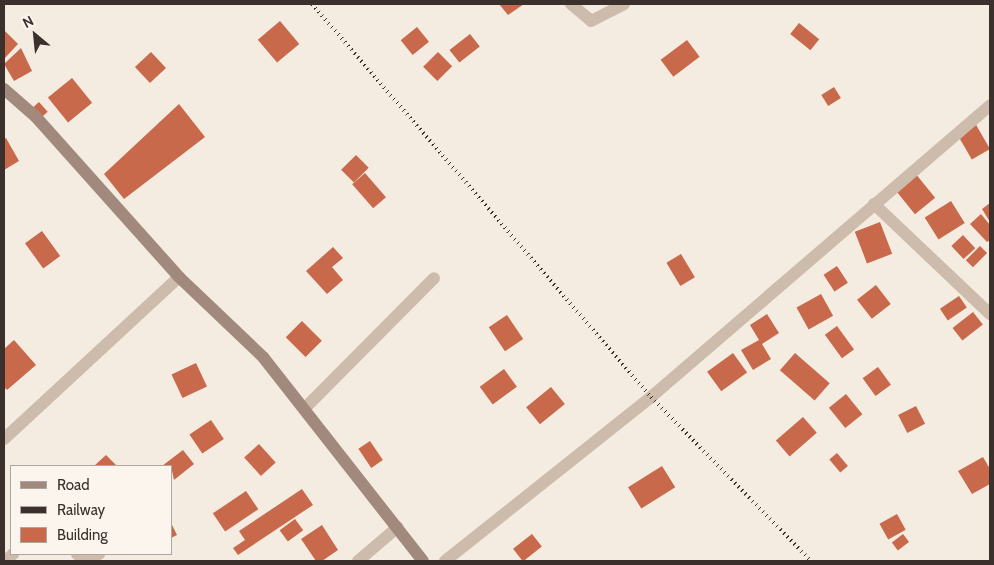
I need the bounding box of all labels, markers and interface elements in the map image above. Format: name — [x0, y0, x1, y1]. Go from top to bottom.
north arrow — [10, 10, 60, 60]
text: N — [19, 11, 37, 32]
legend — [10, 465, 172, 555]
text: Road — [57, 476, 90, 494]
text: Railway — [57, 501, 105, 519]
text: Building — [57, 526, 108, 544]

